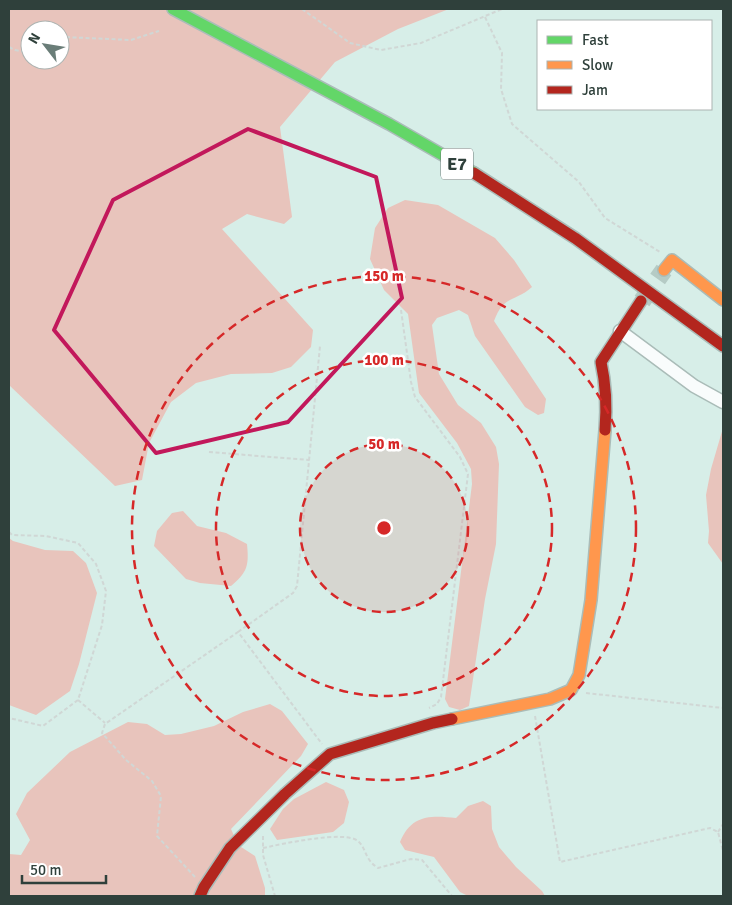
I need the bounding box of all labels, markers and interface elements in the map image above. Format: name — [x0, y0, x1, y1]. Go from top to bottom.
north arrow — [20, 20, 70, 70]
legend — [537, 20, 712, 110]
text: N — [24, 30, 44, 47]
text: Fast — [582, 31, 609, 49]
text: Slow — [582, 56, 613, 74]
text: Jam — [582, 81, 608, 99]
road number: E7 — [441, 148, 473, 180]
text: 150 m — [364, 267, 404, 285]
text: 100 m — [364, 351, 404, 369]
text: 50 m — [368, 435, 400, 453]
centre of rings — [375, 519, 393, 537]
scale bar — [22, 852, 106, 884]
text: 50 m — [30, 861, 61, 879]

